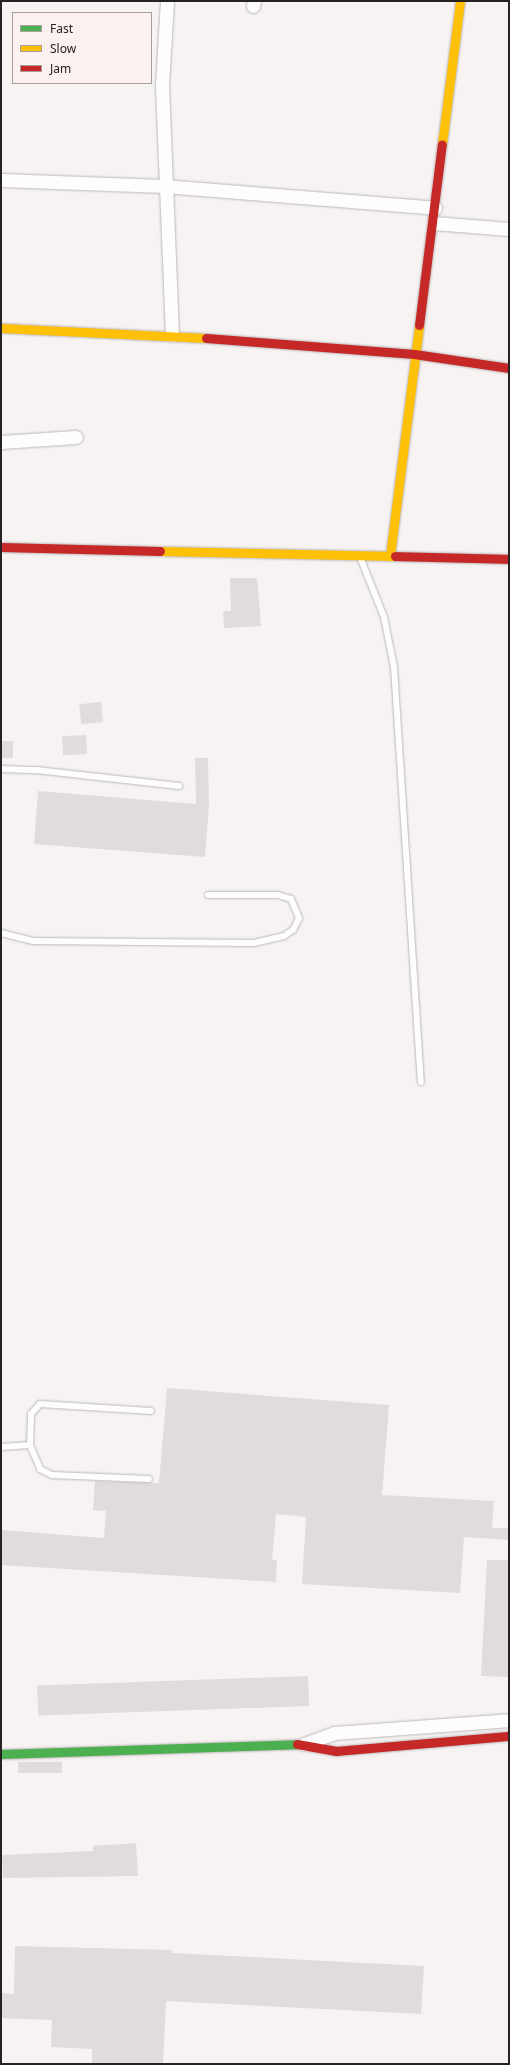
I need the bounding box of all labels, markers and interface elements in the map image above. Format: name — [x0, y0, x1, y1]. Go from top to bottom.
legend — [12, 12, 152, 84]
text: Fast — [50, 20, 73, 37]
text: Slow — [50, 40, 76, 57]
text: Jam — [50, 60, 71, 77]

